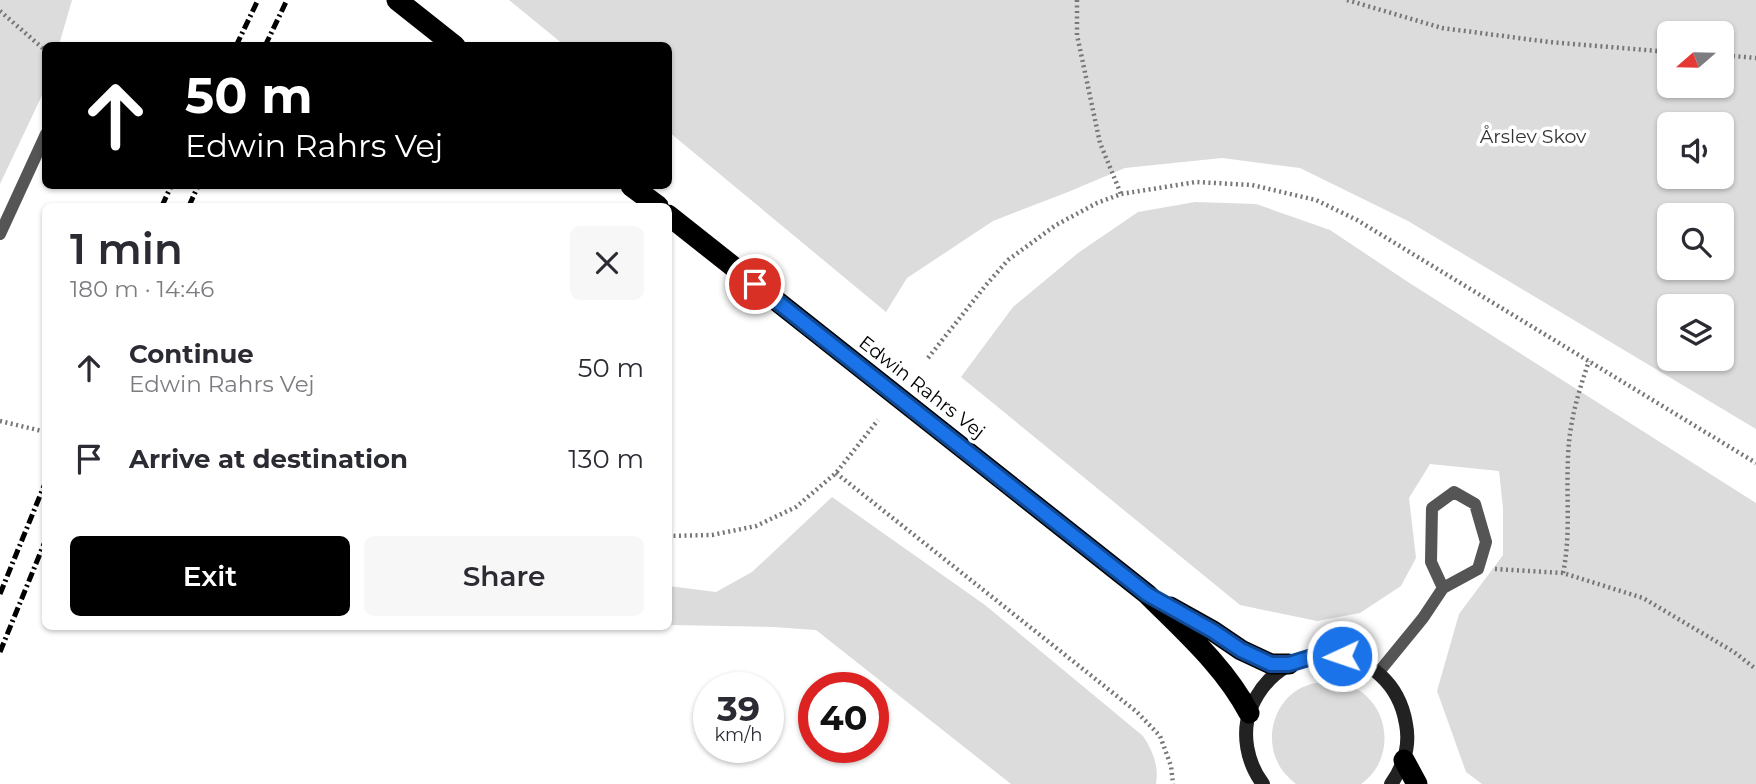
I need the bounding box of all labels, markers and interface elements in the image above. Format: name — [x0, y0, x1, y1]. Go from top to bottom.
north arrow — [1657, 21, 1734, 98]
map controls — [1657, 21, 1734, 371]
text: 50 m — [185, 66, 313, 125]
icon: ahead — [70, 70, 161, 161]
button: sound — [1657, 112, 1734, 189]
park label: Årslev Skov — [1480, 125, 1587, 148]
text: Edwin Rahrs Vej — [185, 126, 443, 165]
button: search — [1657, 203, 1734, 280]
text: 1 min — [70, 223, 183, 275]
button: close — [570, 226, 644, 300]
pin — [725, 254, 785, 314]
icon: arrive — [736, 265, 774, 303]
text: 180 m · 14:46 — [70, 275, 214, 303]
button: layers — [1657, 294, 1734, 371]
street label: Edwin Rahrs Vej — [854, 331, 990, 443]
text: Continue — [129, 338, 254, 370]
icon: ahead — [70, 349, 108, 387]
text: 50 m — [578, 352, 644, 384]
text: Edwin Rahrs Vej — [129, 370, 315, 398]
icon: arrive — [70, 440, 108, 478]
text: Arrive at destination — [129, 443, 408, 475]
text: 130 m — [568, 443, 644, 475]
button: Exit — [70, 536, 350, 616]
button: Share — [364, 536, 644, 616]
position arrow — [1305, 619, 1379, 693]
speed limit sign: 40 — [798, 672, 889, 763]
text: 39 — [717, 687, 760, 730]
text: km/h — [714, 724, 763, 746]

